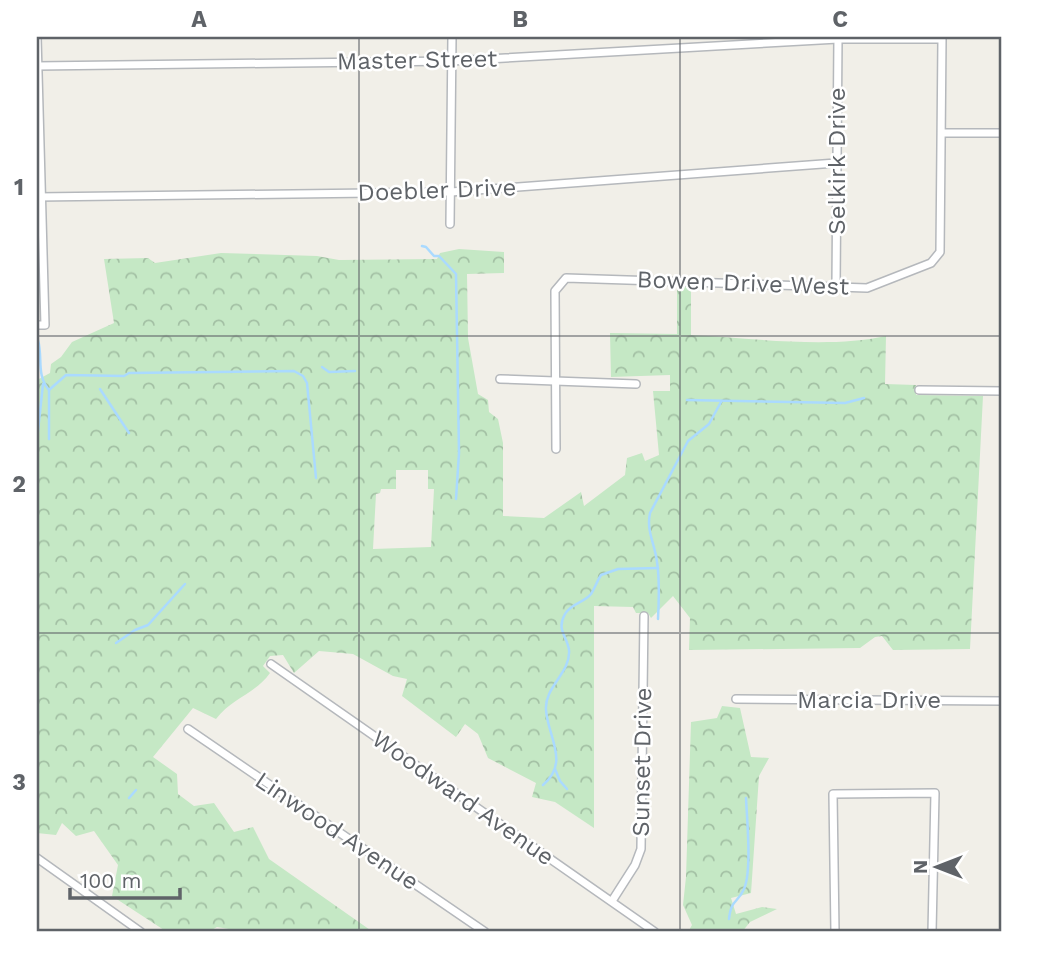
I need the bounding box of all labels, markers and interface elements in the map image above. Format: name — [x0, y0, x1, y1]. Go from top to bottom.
text: A — [191, 6, 207, 33]
text: B — [512, 6, 528, 33]
text: C — [832, 6, 848, 33]
street label: Master Street — [337, 45, 497, 75]
street label: Selkirk Drive — [823, 87, 851, 235]
street label: Doebler Drive — [357, 173, 517, 207]
text: 1 — [14, 174, 24, 201]
street label: Bowen Drive West — [636, 265, 850, 301]
text: 2 — [12, 471, 26, 498]
street label: Marcia Drive — [797, 686, 941, 714]
street label: Sunset Drive — [627, 687, 657, 837]
street label: Woodward Avenue — [366, 725, 560, 871]
street label: Linwood Avenue — [250, 766, 424, 896]
text: 3 — [12, 769, 26, 796]
north arrow — [902, 832, 972, 902]
scale bar — [70, 857, 180, 901]
text: N — [909, 860, 932, 874]
text: 100 m — [80, 868, 142, 893]

